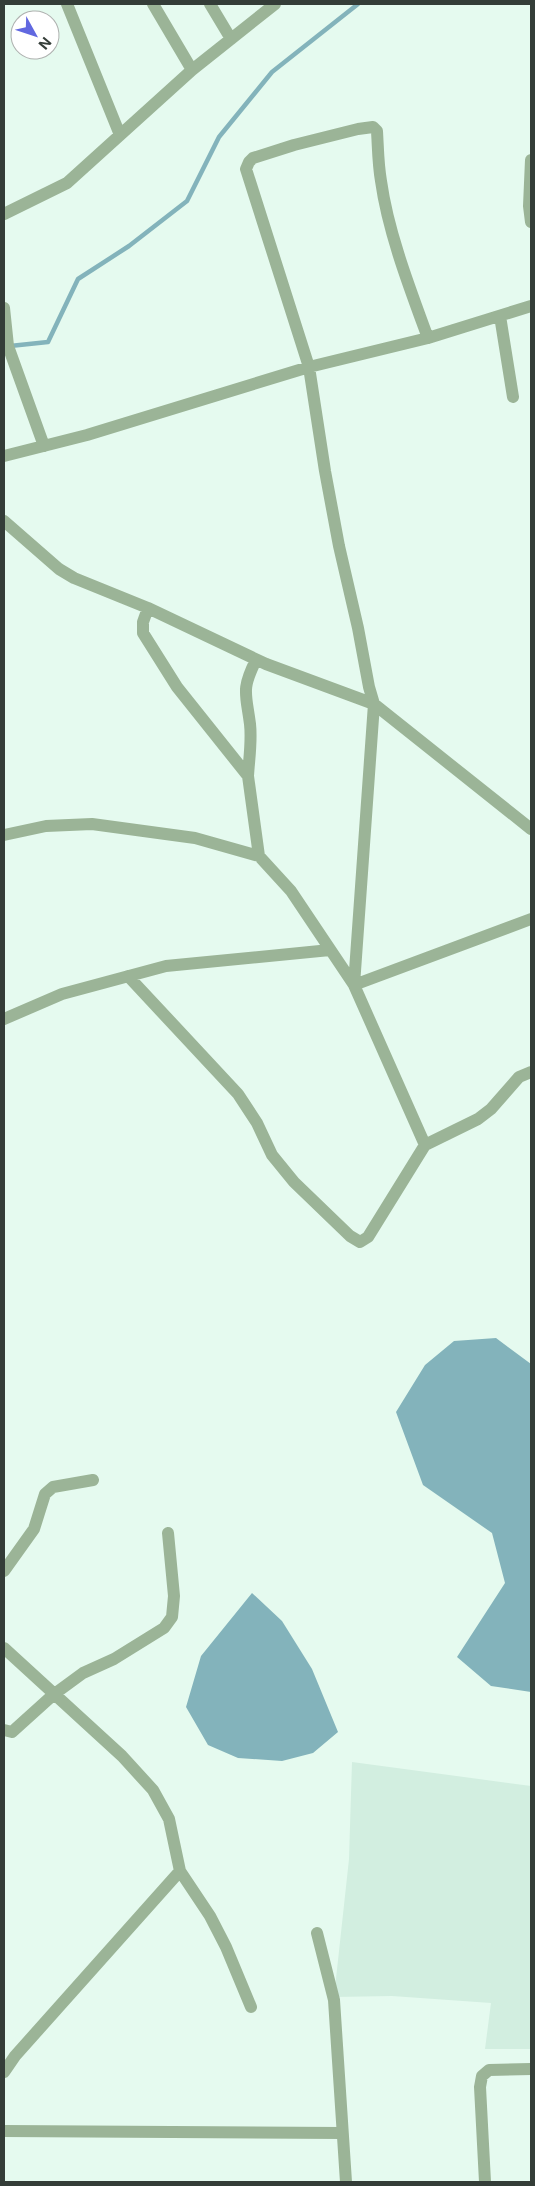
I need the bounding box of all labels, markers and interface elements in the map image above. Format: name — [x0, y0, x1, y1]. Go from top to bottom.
north arrow — [10, 10, 60, 60]
text: N — [35, 34, 55, 53]

